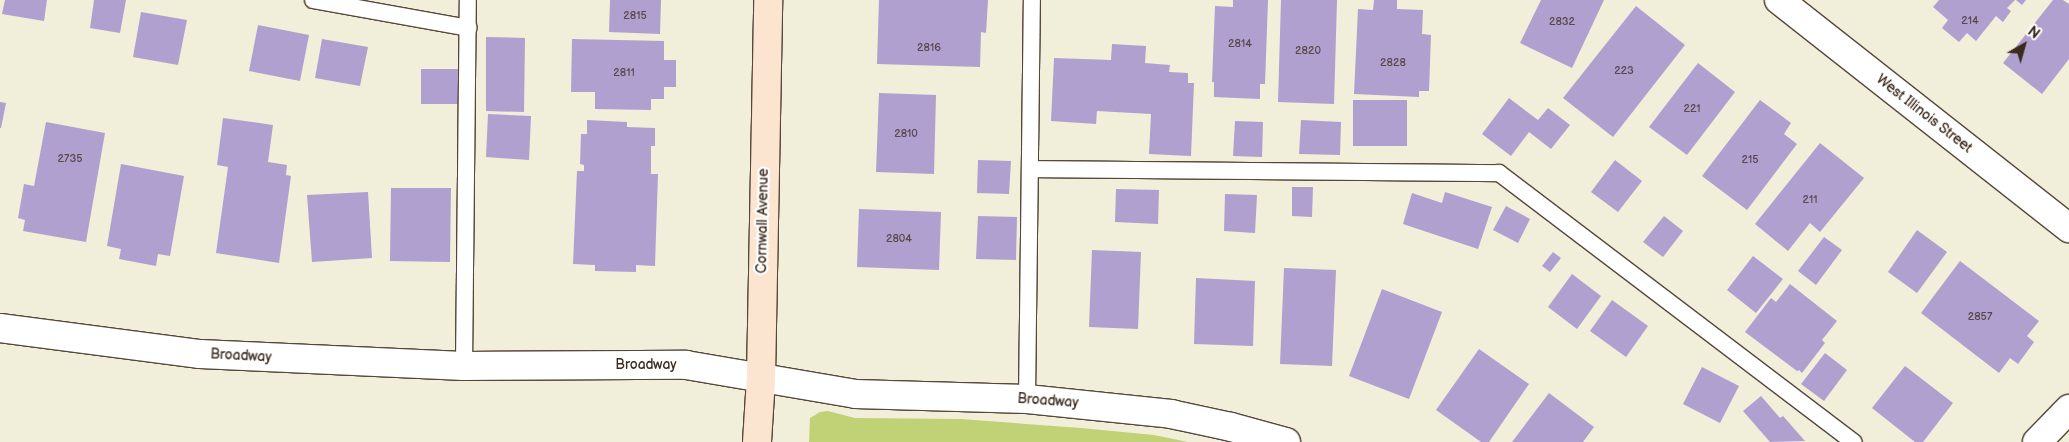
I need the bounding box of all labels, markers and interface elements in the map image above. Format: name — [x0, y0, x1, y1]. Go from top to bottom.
house number: 2815 — [623, 9, 647, 23]
house number: 214 — [1961, 14, 1979, 28]
house number: 2832 — [1549, 15, 1575, 29]
north arrow — [1999, 20, 2049, 70]
text: N — [2024, 23, 2043, 43]
house number: 2814 — [1228, 37, 1252, 51]
house number: 2816 — [917, 41, 941, 55]
house number: 2820 — [1295, 44, 1321, 58]
house number: 2828 — [1380, 56, 1406, 70]
house number: 223 — [1614, 64, 1634, 78]
house number: 2811 — [613, 66, 635, 80]
street label: West Illinois Street — [1873, 71, 1975, 157]
house number: 221 — [1683, 102, 1701, 116]
house number: 2810 — [894, 127, 918, 141]
house number: 2735 — [58, 152, 82, 166]
house number: 215 — [1742, 153, 1758, 167]
street label: Cornwall Avenue — [754, 168, 772, 274]
house number: 211 — [1803, 193, 1817, 207]
house number: 2804 — [886, 232, 912, 246]
house number: 2857 — [1968, 310, 1992, 324]
street label: Broadway — [210, 346, 272, 366]
street label: Broadway — [615, 357, 677, 373]
street label: Broadway — [1017, 390, 1079, 412]

